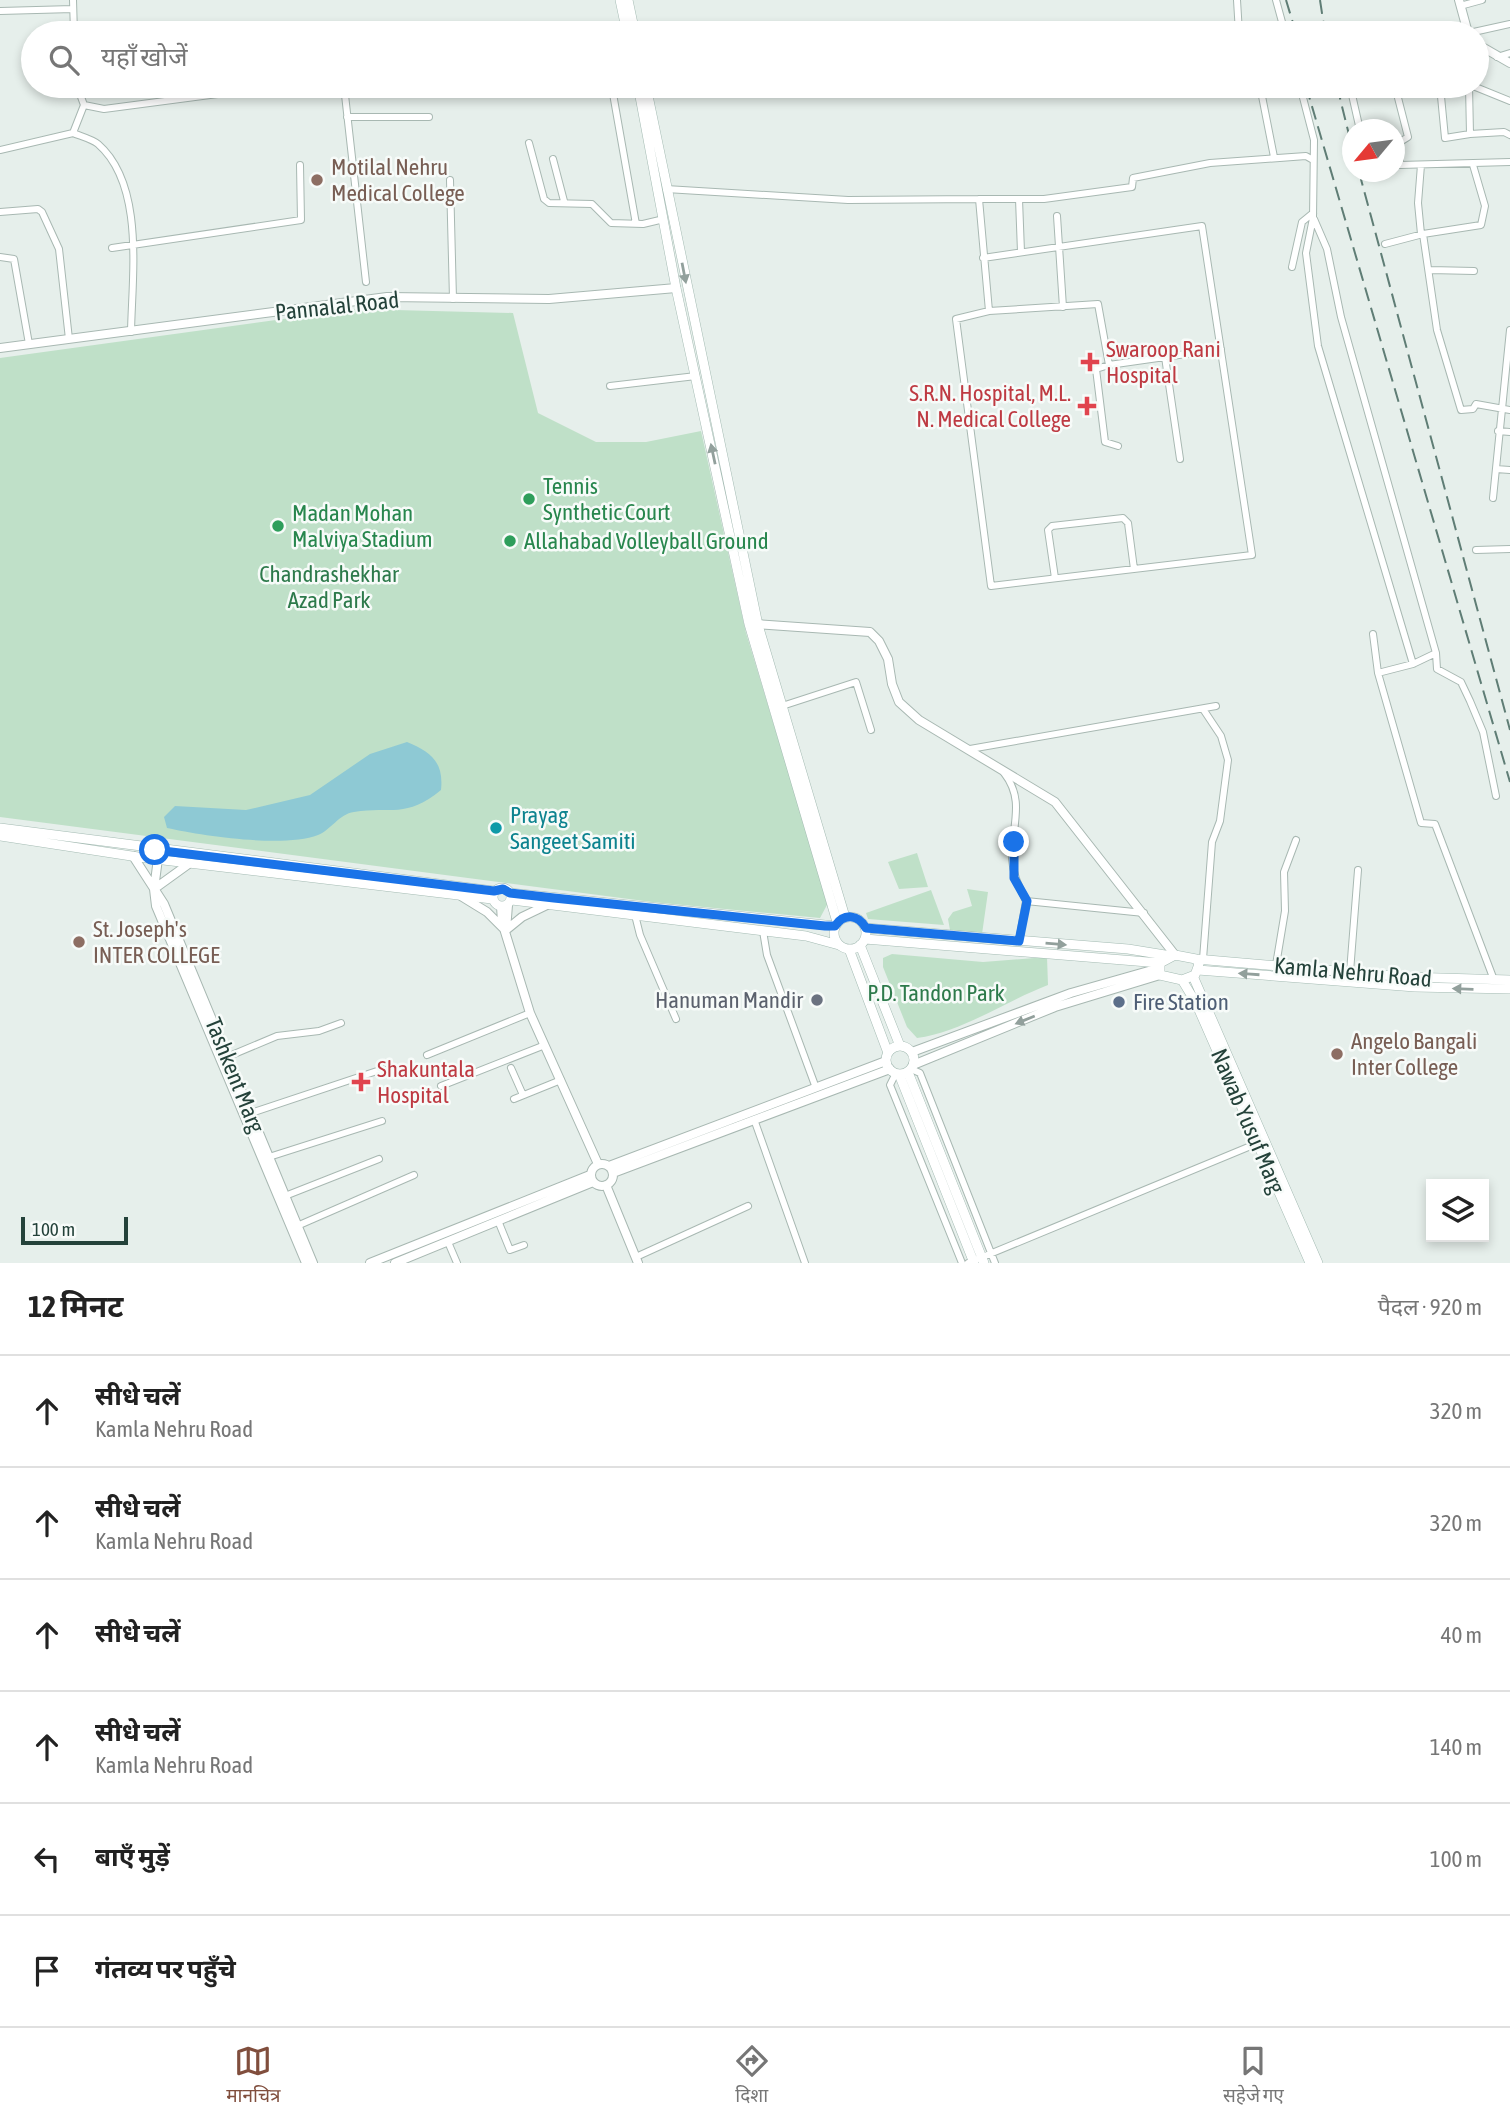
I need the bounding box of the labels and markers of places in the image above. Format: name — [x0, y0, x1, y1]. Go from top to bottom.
place label: Motilal Nehru Medical College — [331, 154, 465, 206]
marker: Motilal Nehru Medical College — [309, 172, 325, 188]
place label: Swaroop Rani Hospital — [1106, 336, 1221, 388]
marker: Swaroop Rani Hospital — [1080, 352, 1100, 372]
place label: S.R.N. Hospital, M.L. N. Medical College — [909, 380, 1071, 432]
marker: S.R.N. Hospital, M.L. N. Medical College — [1077, 396, 1097, 416]
place label: Tennis Synthetic Court — [543, 473, 670, 525]
marker: Tennis Synthetic Court — [521, 491, 537, 507]
place label: Madan Mohan Malviya Stadium — [292, 500, 433, 552]
marker: Madan Mohan Malviya Stadium — [270, 518, 286, 534]
place label: Allahabad Volleyball Ground — [524, 528, 769, 554]
marker: Allahabad Volleyball Ground — [502, 533, 518, 549]
place label: Prayag Sangeet Samiti — [510, 802, 636, 854]
marker: Prayag Sangeet Samiti — [488, 820, 504, 836]
place label: St. Joseph's INTER COLLEGE — [93, 916, 220, 968]
marker: St. Joseph's INTER COLLEGE — [71, 934, 87, 950]
place label: Hanuman Mandir — [655, 987, 804, 1013]
place label: Fire Station — [1133, 989, 1229, 1015]
marker: Hanuman Mandir — [809, 992, 825, 1008]
marker: Fire Station — [1111, 994, 1127, 1010]
place label: Angelo Bangali Inter College — [1351, 1028, 1477, 1080]
marker: Angelo Bangali Inter College — [1329, 1046, 1345, 1062]
place label: Shakuntala Hospital — [377, 1056, 475, 1108]
marker: Shakuntala Hospital — [351, 1072, 371, 1092]

